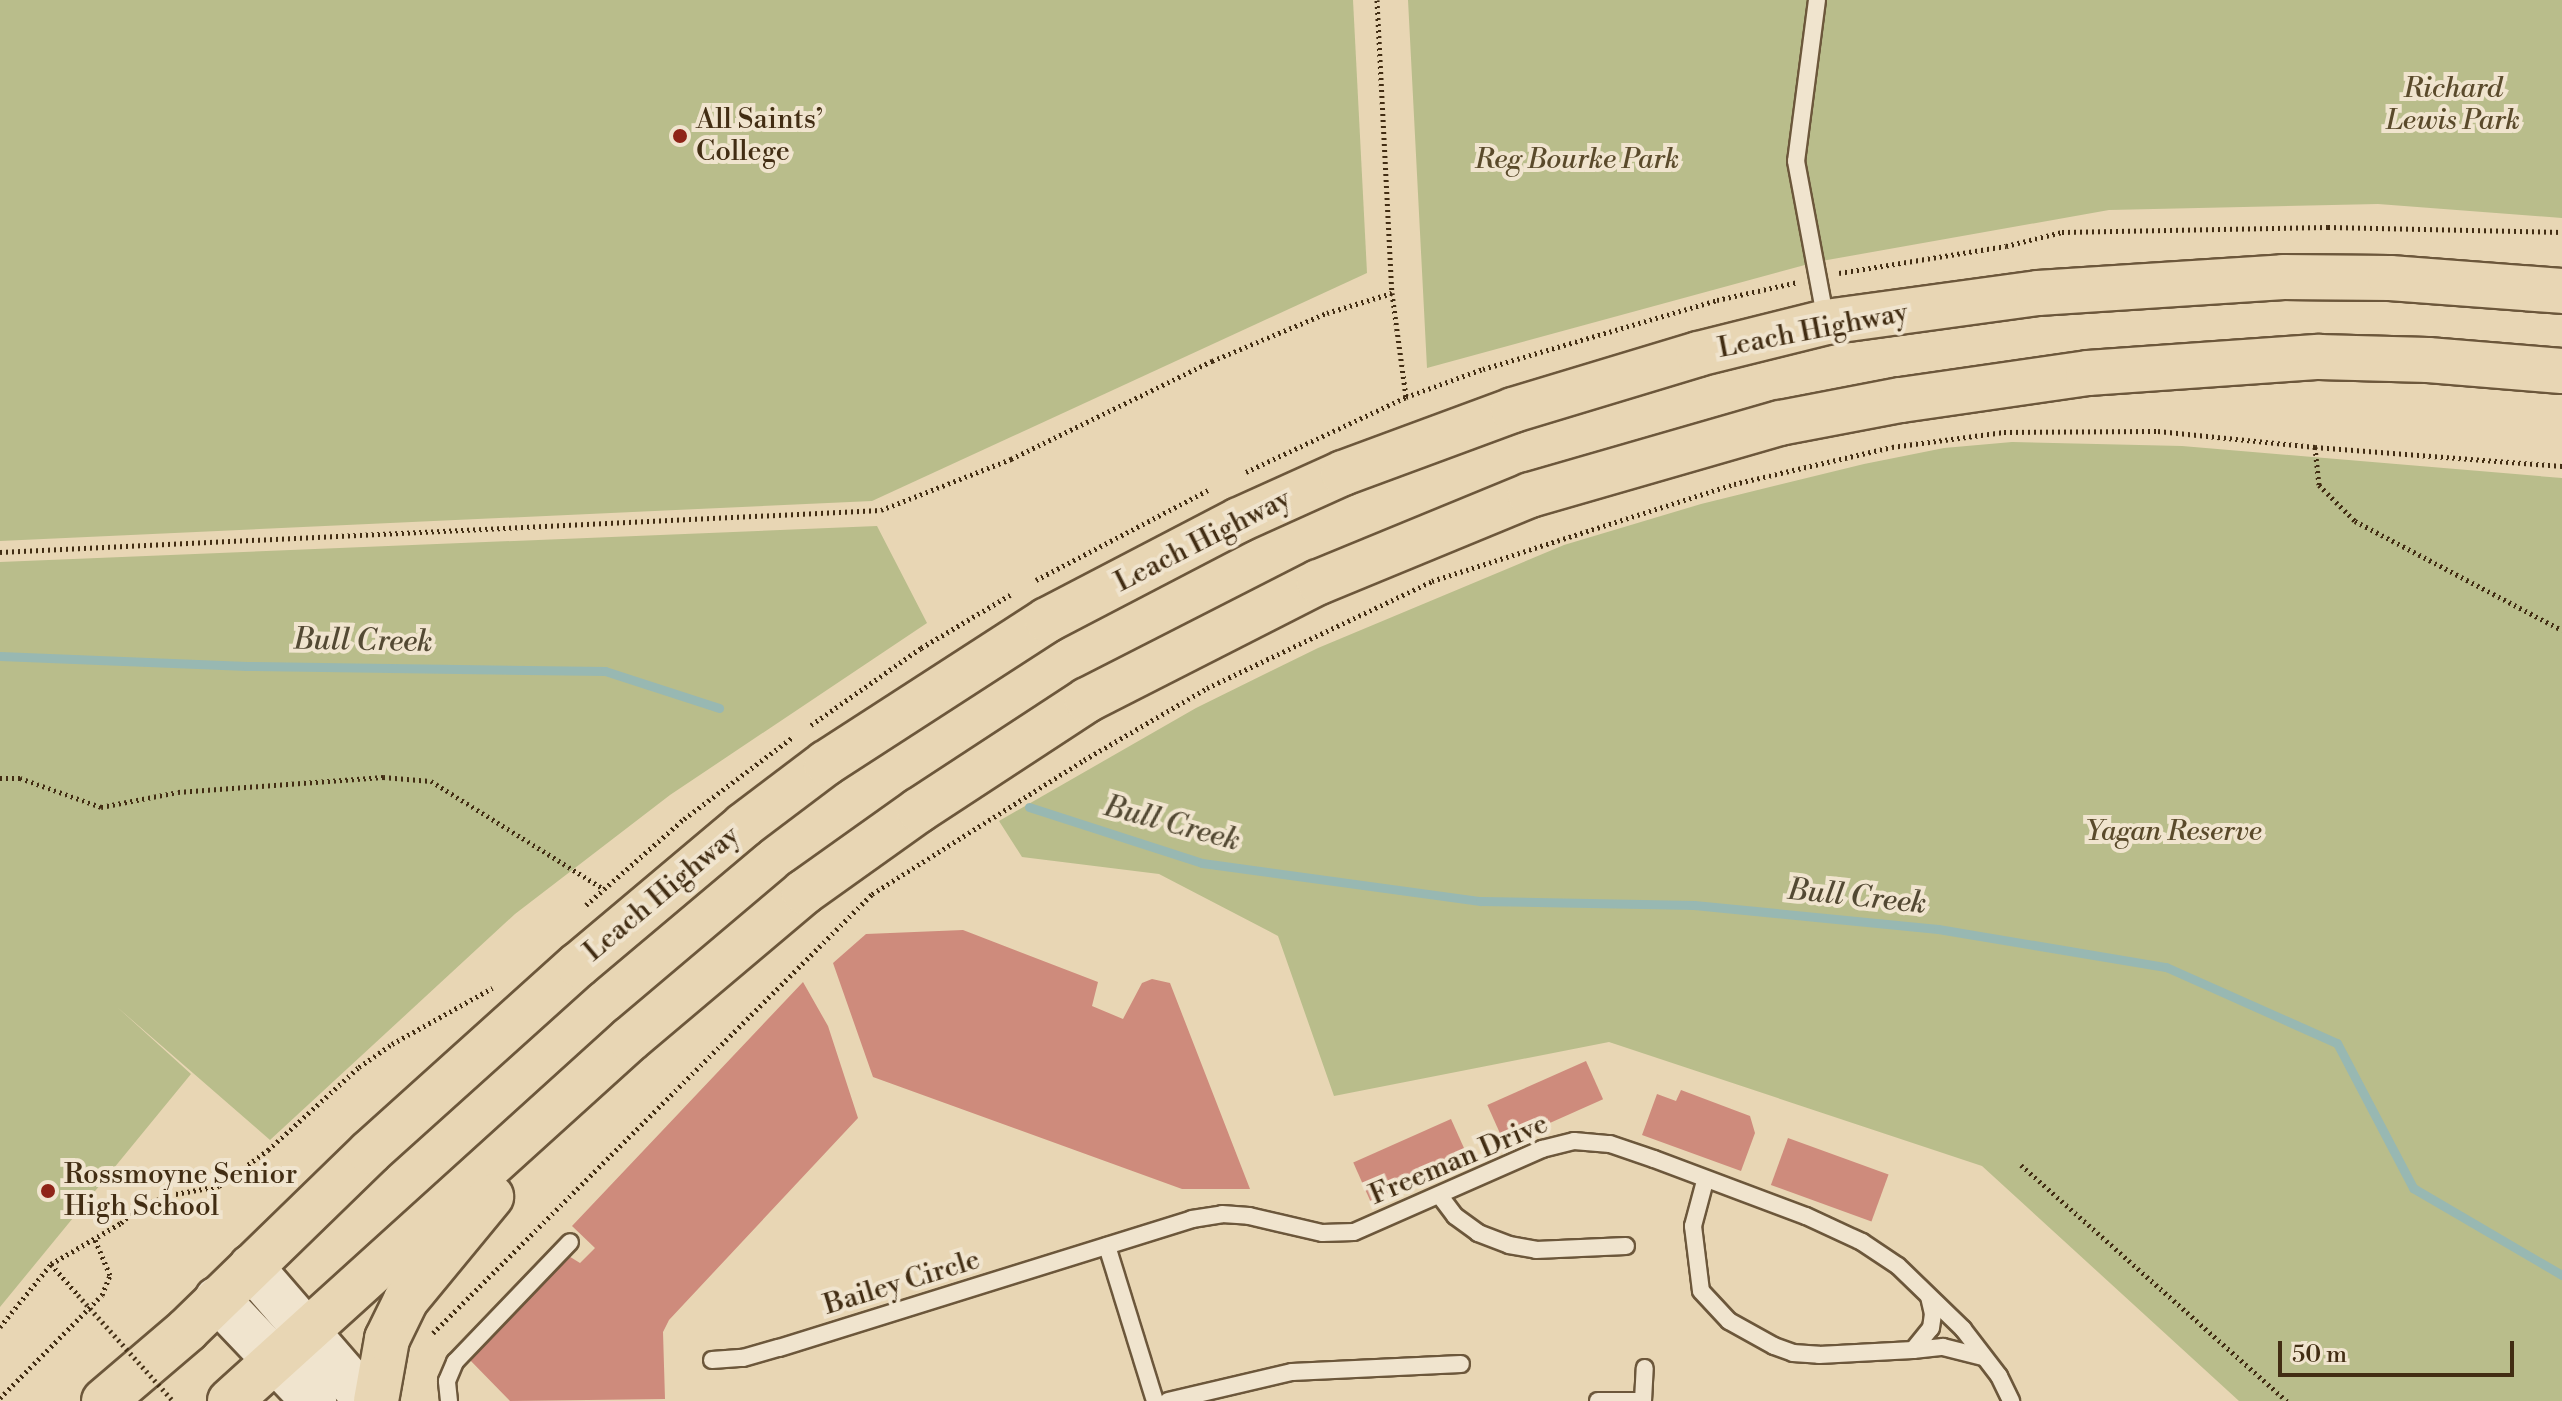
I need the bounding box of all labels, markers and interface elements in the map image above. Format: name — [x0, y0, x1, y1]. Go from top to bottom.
park label: Richard Lewis Park — [2386, 72, 2520, 138]
place label: All Saints’ College — [696, 103, 823, 169]
marker: All Saints’ College — [671, 127, 689, 145]
park label: Reg Bourke Park — [1475, 143, 1679, 177]
street label: Leach Highway — [1715, 296, 1911, 366]
street label: Leach Highway — [1109, 482, 1297, 600]
water label: Bull Creek — [293, 622, 433, 660]
water label: Bull Creek — [1100, 789, 1244, 859]
park label: Yagan Reserve — [2086, 815, 2262, 849]
street label: Leach Highway — [577, 819, 747, 969]
water label: Bull Creek — [1786, 872, 1928, 922]
street label: Freeman Drive — [1365, 1107, 1553, 1213]
place label: Rossmoyne Senior High School — [64, 1158, 297, 1224]
marker: Rossmoyne Senior High School — [39, 1182, 57, 1200]
street label: Bailey Circle — [820, 1243, 984, 1323]
scale bar — [2282, 1325, 2518, 1375]
text: 50 m — [2292, 1340, 2347, 1370]

